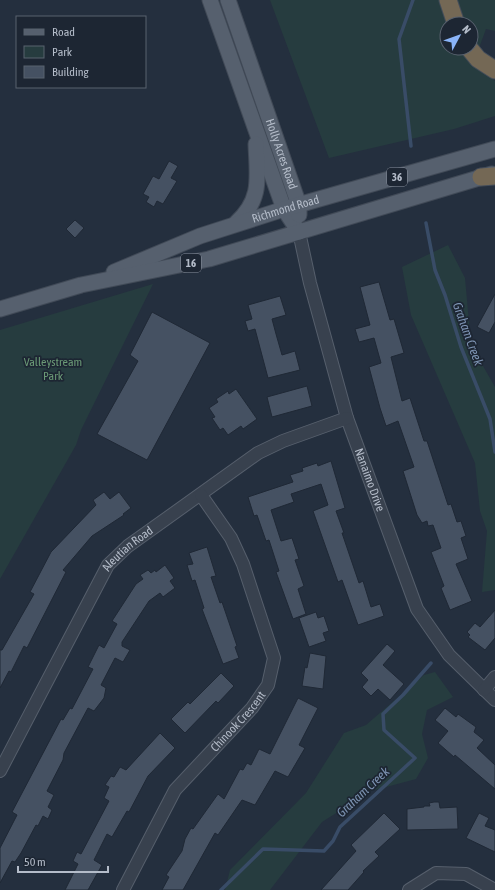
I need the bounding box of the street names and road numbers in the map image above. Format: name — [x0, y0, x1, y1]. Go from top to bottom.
street label: Holly Acres Road — [263, 117, 300, 191]
road number: 36 — [387, 168, 407, 186]
street label: Richmond Road — [250, 192, 321, 226]
road number: 16 — [181, 254, 201, 272]
street label: Nanaimo Drive — [352, 446, 388, 513]
street label: Aleutian Road — [99, 523, 156, 573]
street label: Chinook Crescent — [208, 688, 269, 754]

